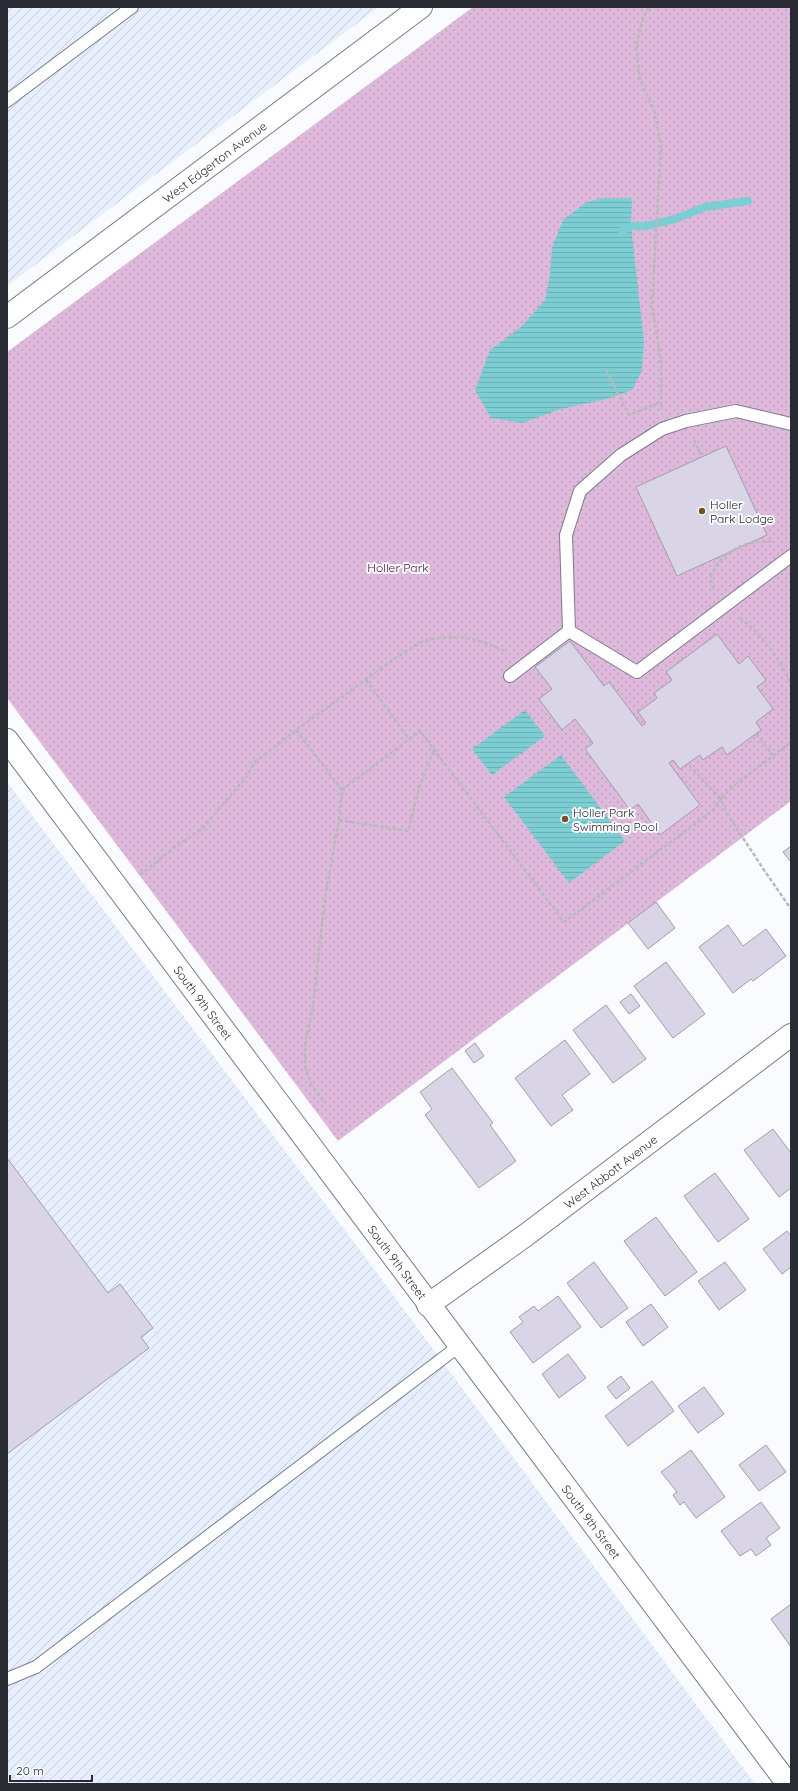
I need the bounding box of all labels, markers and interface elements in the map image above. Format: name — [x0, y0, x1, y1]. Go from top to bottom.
street label: West Edgerton Avenue — [159, 118, 270, 206]
place label: Holler Park Lodge — [710, 497, 774, 526]
marker: Holler Park Lodge — [697, 506, 707, 516]
park label: Holler Park — [367, 560, 429, 575]
place label: Holler Park Swimming Pool — [573, 805, 658, 834]
marker: Holler Park Swimming Pool — [560, 814, 570, 824]
street label: South 9th Street — [171, 963, 236, 1043]
street label: West Abbott Avenue — [561, 1131, 660, 1212]
street label: South 9th Street — [365, 1222, 430, 1302]
street label: South 9th Street — [559, 1481, 624, 1562]
scale bar — [10, 1757, 92, 1783]
text: 20 m — [16, 1763, 44, 1778]

